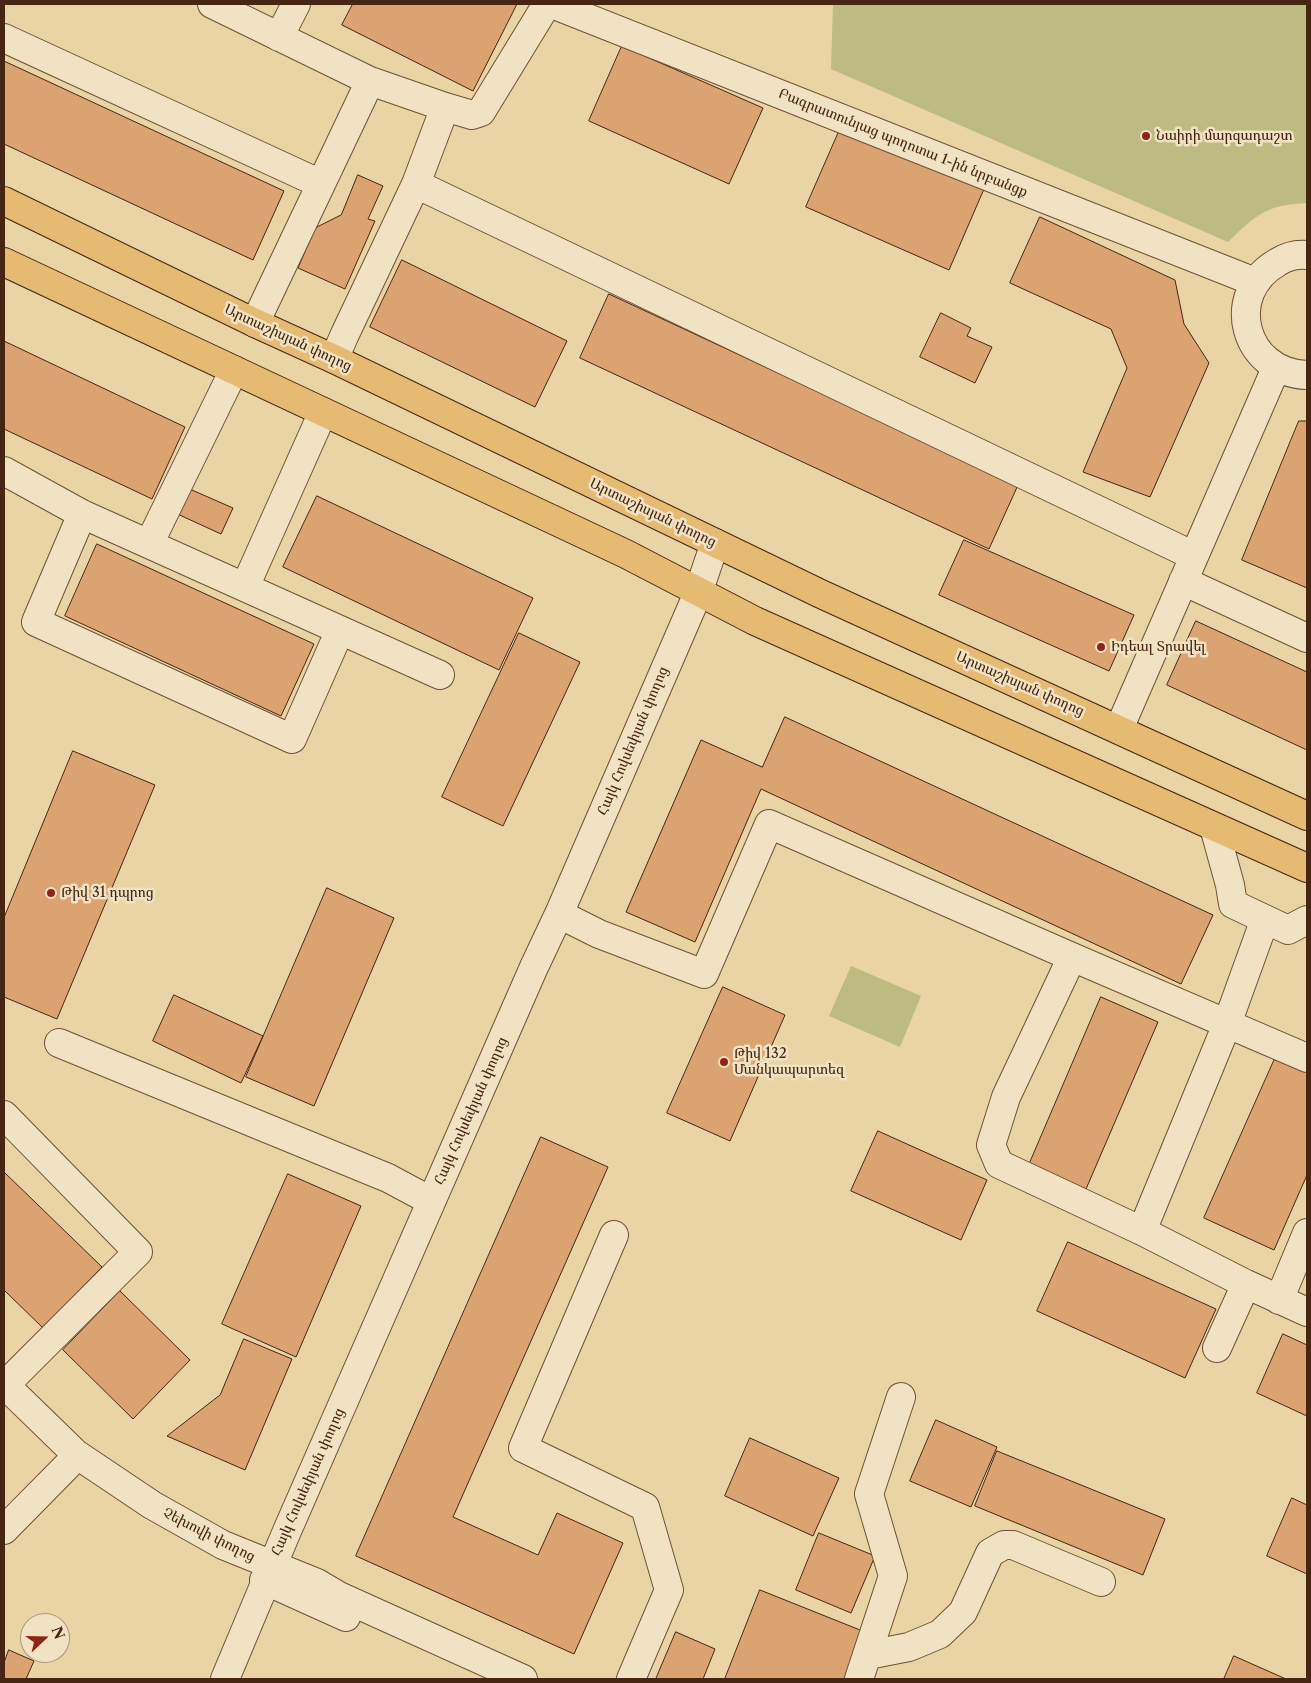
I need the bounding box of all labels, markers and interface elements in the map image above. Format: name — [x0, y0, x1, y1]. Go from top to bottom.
street label: Բագրատունյաց պողոտա 1-ին նրբանցք — [776, 85, 1030, 201]
place label: Նաիրի մարզադաշտ — [1156, 128, 1292, 144]
marker: Նաիրի մարզադաշտ — [1140, 130, 1152, 142]
street label: Արտաշիսյան փողոց — [222, 301, 354, 375]
street label: Արտաշիսյան փողոց — [587, 475, 719, 551]
place label: Իդեալ Տրավել — [1111, 639, 1206, 655]
marker: Իդեալ Տրավել — [1095, 641, 1107, 653]
street label: Արտաշիսյան փողոց — [953, 648, 1087, 720]
street label: Հայկ Հովսեփյան փողոց — [594, 664, 672, 818]
place label: Թիվ 31 դպրոց — [61, 885, 154, 901]
marker: Թիվ 31 դպրոց — [45, 887, 57, 899]
street label: Հայկ Հովսեփյան փողոց — [431, 1035, 511, 1187]
place label: Թիվ 132 Մանկապարտեզ — [734, 1046, 844, 1078]
marker: Թիվ 132 Մանկապարտեզ — [718, 1056, 730, 1068]
street label: Հայկ Հովսեփյան փողոց — [268, 1406, 348, 1558]
street label: Չեխովի փողոց — [160, 1505, 258, 1565]
north arrow — [20, 1613, 70, 1663]
text: N — [47, 1624, 69, 1642]

